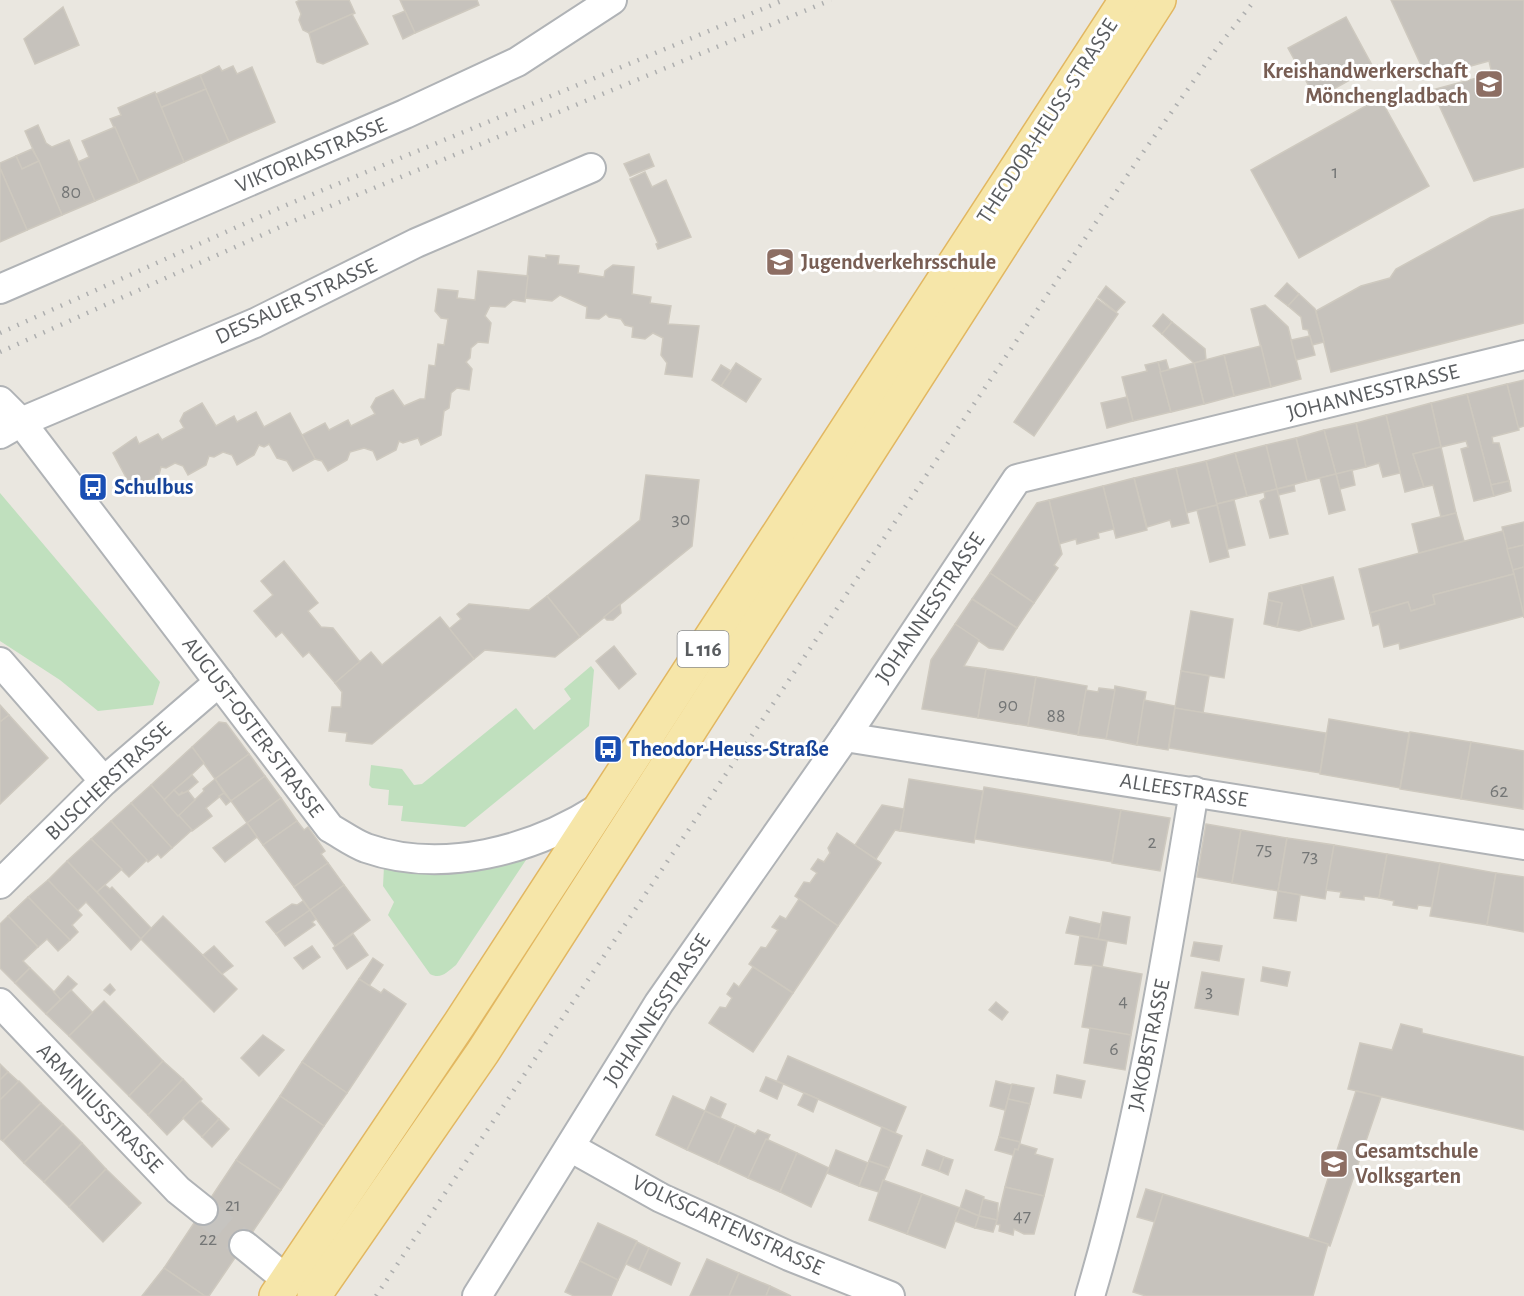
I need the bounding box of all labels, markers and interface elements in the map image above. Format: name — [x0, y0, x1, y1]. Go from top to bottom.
street label: THEODOR-HEUSS-STRASSE — [973, 14, 1122, 227]
place label: Kreishandwerkerschaft Mönchengladbach — [1263, 60, 1469, 107]
school or university icon: Kreishandwerkerschaft Mönchengladbach — [1473, 68, 1505, 100]
street label: VIKTORIASTRASSE — [232, 113, 390, 197]
house number: 1 — [1332, 162, 1338, 182]
house number: 80 — [61, 182, 81, 202]
school or university icon: Jugendverkehrsschule — [764, 246, 796, 278]
place label: Jugendverkehrsschule — [801, 251, 996, 273]
street label: DESSAUER STRASSE — [212, 254, 380, 348]
street label: JOHANNESSTRASSE — [1285, 360, 1462, 424]
bus stop icon: Schulbus — [77, 471, 109, 503]
place label: Schulbus — [114, 476, 193, 498]
house number: 30 — [672, 509, 690, 529]
street label: JOHANNESSTRASSE — [872, 528, 989, 687]
road number: L 116 — [678, 631, 728, 667]
street label: AUGUST-OSTER-STRASSE — [178, 633, 328, 821]
house number: 90 — [998, 695, 1018, 715]
house number: 88 — [1047, 706, 1065, 726]
street label: BUSCHERSTRASSE — [41, 717, 175, 844]
bus stop icon: Theodor-Heuss-Straße — [592, 733, 624, 765]
place label: Theodor-Heuss-Straße — [629, 738, 829, 760]
street label: ALLEESTRASSE — [1118, 769, 1250, 811]
house number: 62 — [1490, 781, 1508, 801]
house number: 2 — [1147, 832, 1157, 852]
house number: 75 — [1256, 839, 1272, 859]
house number: 73 — [1302, 846, 1318, 866]
street label: JOHANNESSTRASSE — [600, 930, 714, 1090]
street label: JAKOBSTRASSE — [1124, 977, 1174, 1113]
house number: 3 — [1205, 981, 1213, 1001]
house number: 4 — [1118, 991, 1128, 1011]
street label: ARMINIUSSTRASSE — [33, 1039, 167, 1177]
house number: 6 — [1109, 1039, 1119, 1059]
place label: Gesamtschule Volksgarten — [1355, 1140, 1479, 1187]
school or university icon: Gesamtschule Volksgarten — [1318, 1148, 1350, 1180]
street label: VOLKSGARTENSTRASSE — [629, 1171, 827, 1279]
house number: 21 — [225, 1195, 241, 1215]
house number: 47 — [1013, 1206, 1031, 1226]
house number: 22 — [199, 1229, 217, 1249]

